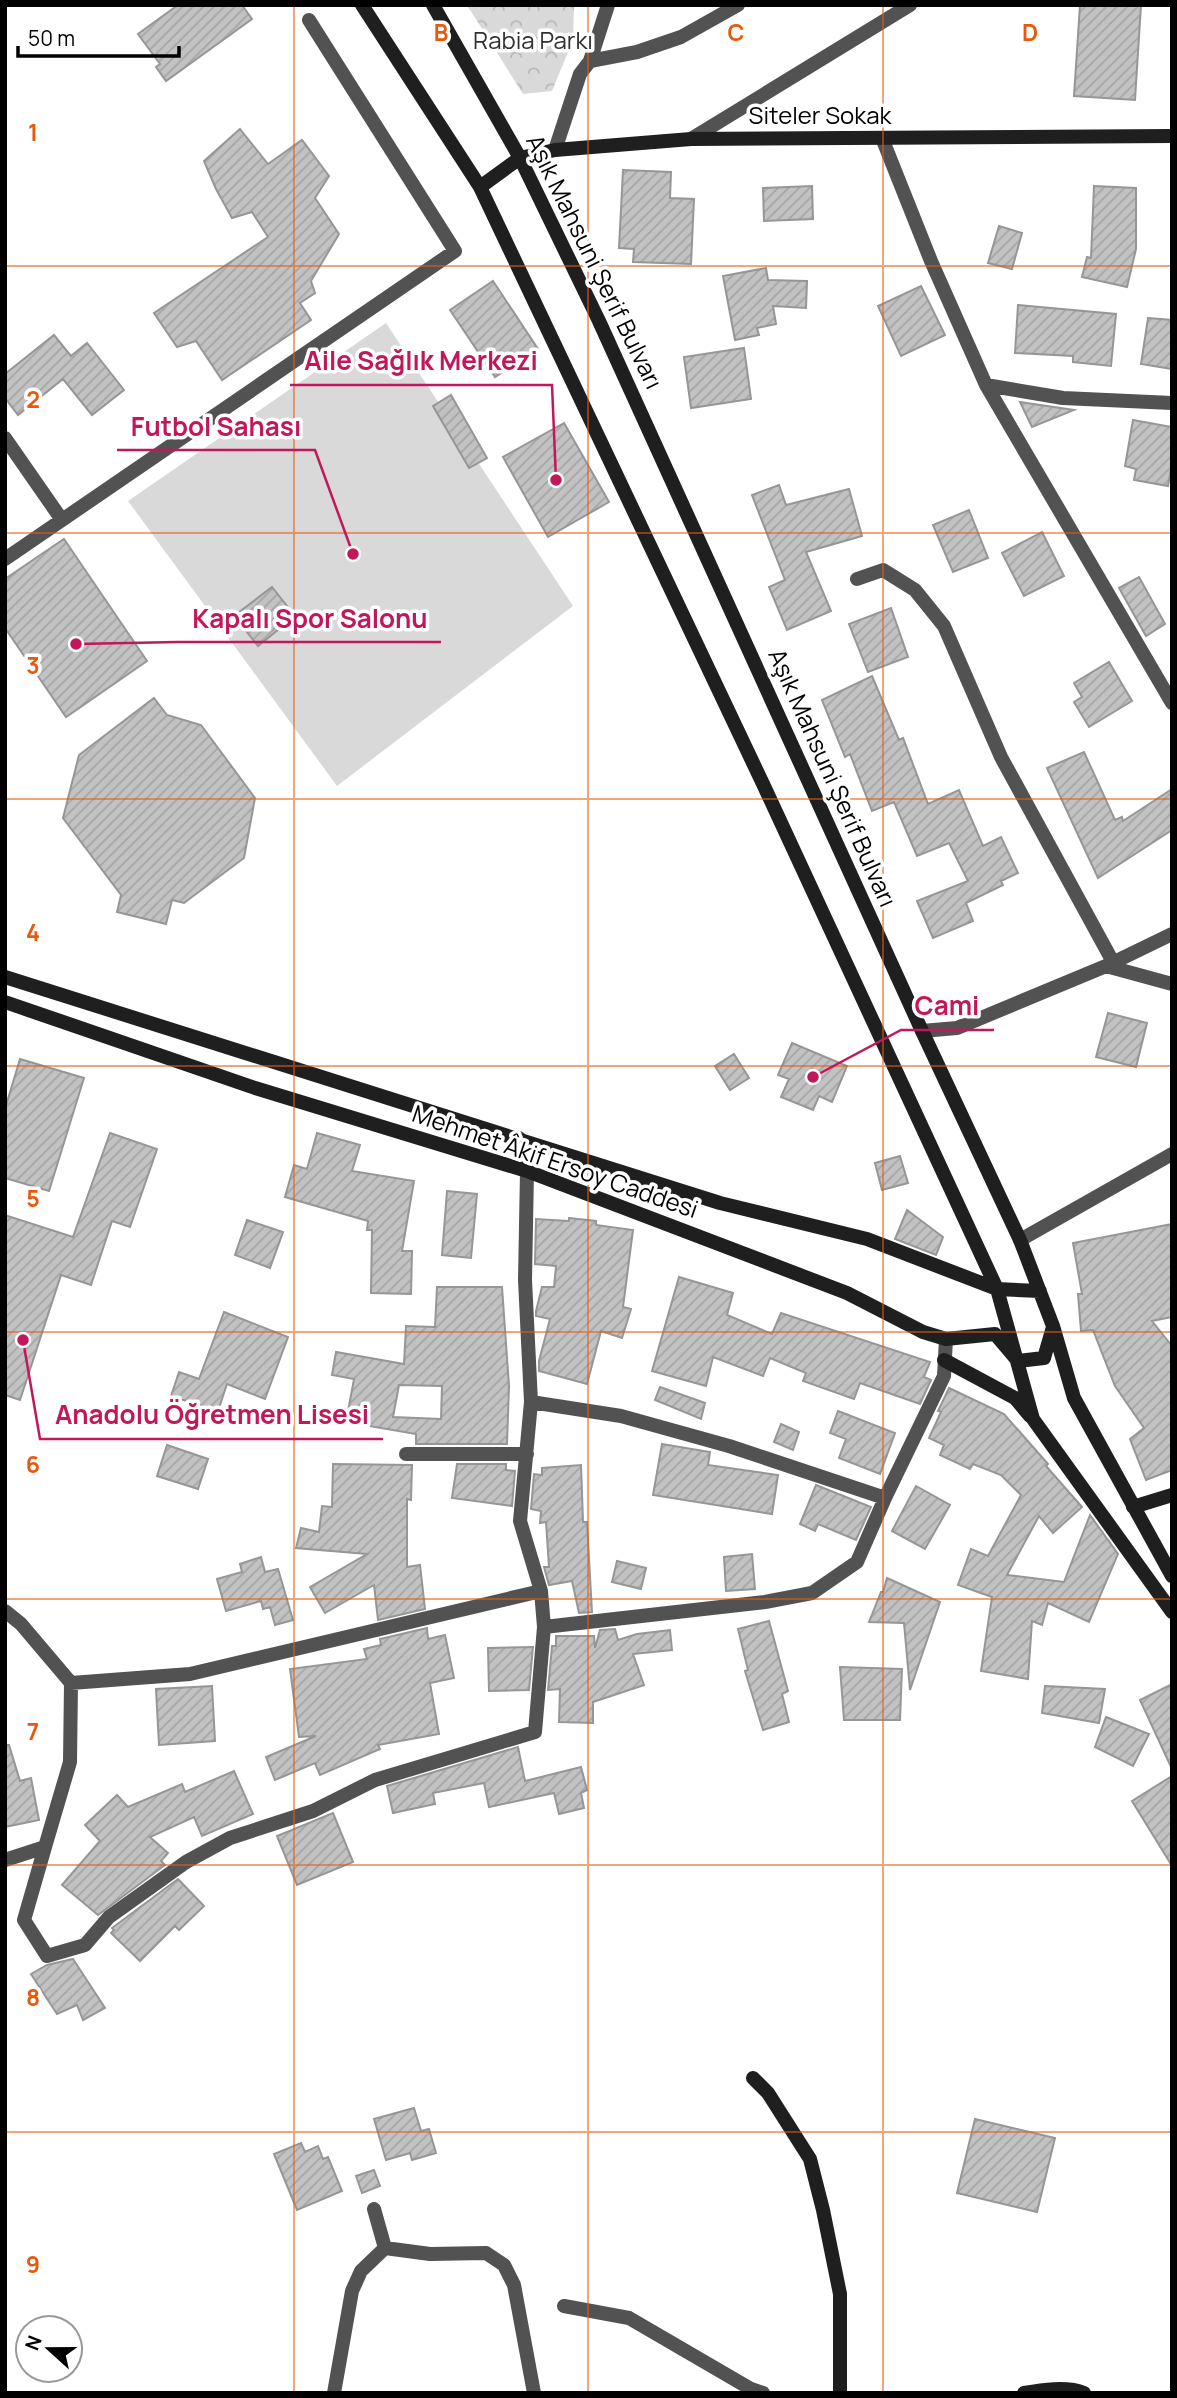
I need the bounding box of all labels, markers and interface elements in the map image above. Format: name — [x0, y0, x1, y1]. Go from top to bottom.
scale bar — [18, 14, 178, 58]
text: B — [434, 16, 448, 48]
text: C — [728, 16, 745, 48]
text: D — [1022, 16, 1038, 48]
park label: Rabia Parkı — [473, 23, 593, 56]
text: 50 m — [28, 24, 75, 52]
street label: Siteler Sokak — [749, 98, 892, 131]
text: 1 — [28, 116, 38, 148]
street label: Aşık Mahsuni Şerif Bulvarı — [519, 129, 671, 394]
callout: Aile Sağlık Merkezi — [290, 338, 552, 385]
text: Aile Sağlık Merkezi — [304, 342, 538, 378]
text: 2 — [26, 383, 40, 415]
callout: Futbol Sahası — [117, 403, 315, 450]
text: Futbol Sahası — [131, 408, 301, 444]
callout: Kapalı Spor Salonu — [178, 595, 441, 642]
text: Kapalı Spor Salonu — [192, 600, 428, 636]
street label: Aşık Mahsuni Şerif Bulvarı — [761, 643, 905, 912]
text: 3 — [26, 649, 40, 681]
text: 4 — [26, 916, 40, 948]
callout: Cami — [901, 983, 994, 1030]
text: Cami — [915, 987, 979, 1023]
street label: Mehmet Âkif Ersoy Caddesi — [408, 1096, 703, 1225]
text: 5 — [26, 1182, 40, 1214]
callout: Anadolu Öğretmen Lisesi — [40, 1392, 383, 1439]
text: Anadolu Öğretmen Lisesi — [55, 1396, 369, 1432]
text: 6 — [26, 1448, 40, 1480]
text: 7 — [27, 1715, 39, 1747]
text: 8 — [26, 1981, 40, 2013]
text: 9 — [26, 2248, 40, 2280]
north arrow — [14, 2314, 84, 2384]
text: N — [19, 2332, 48, 2354]

